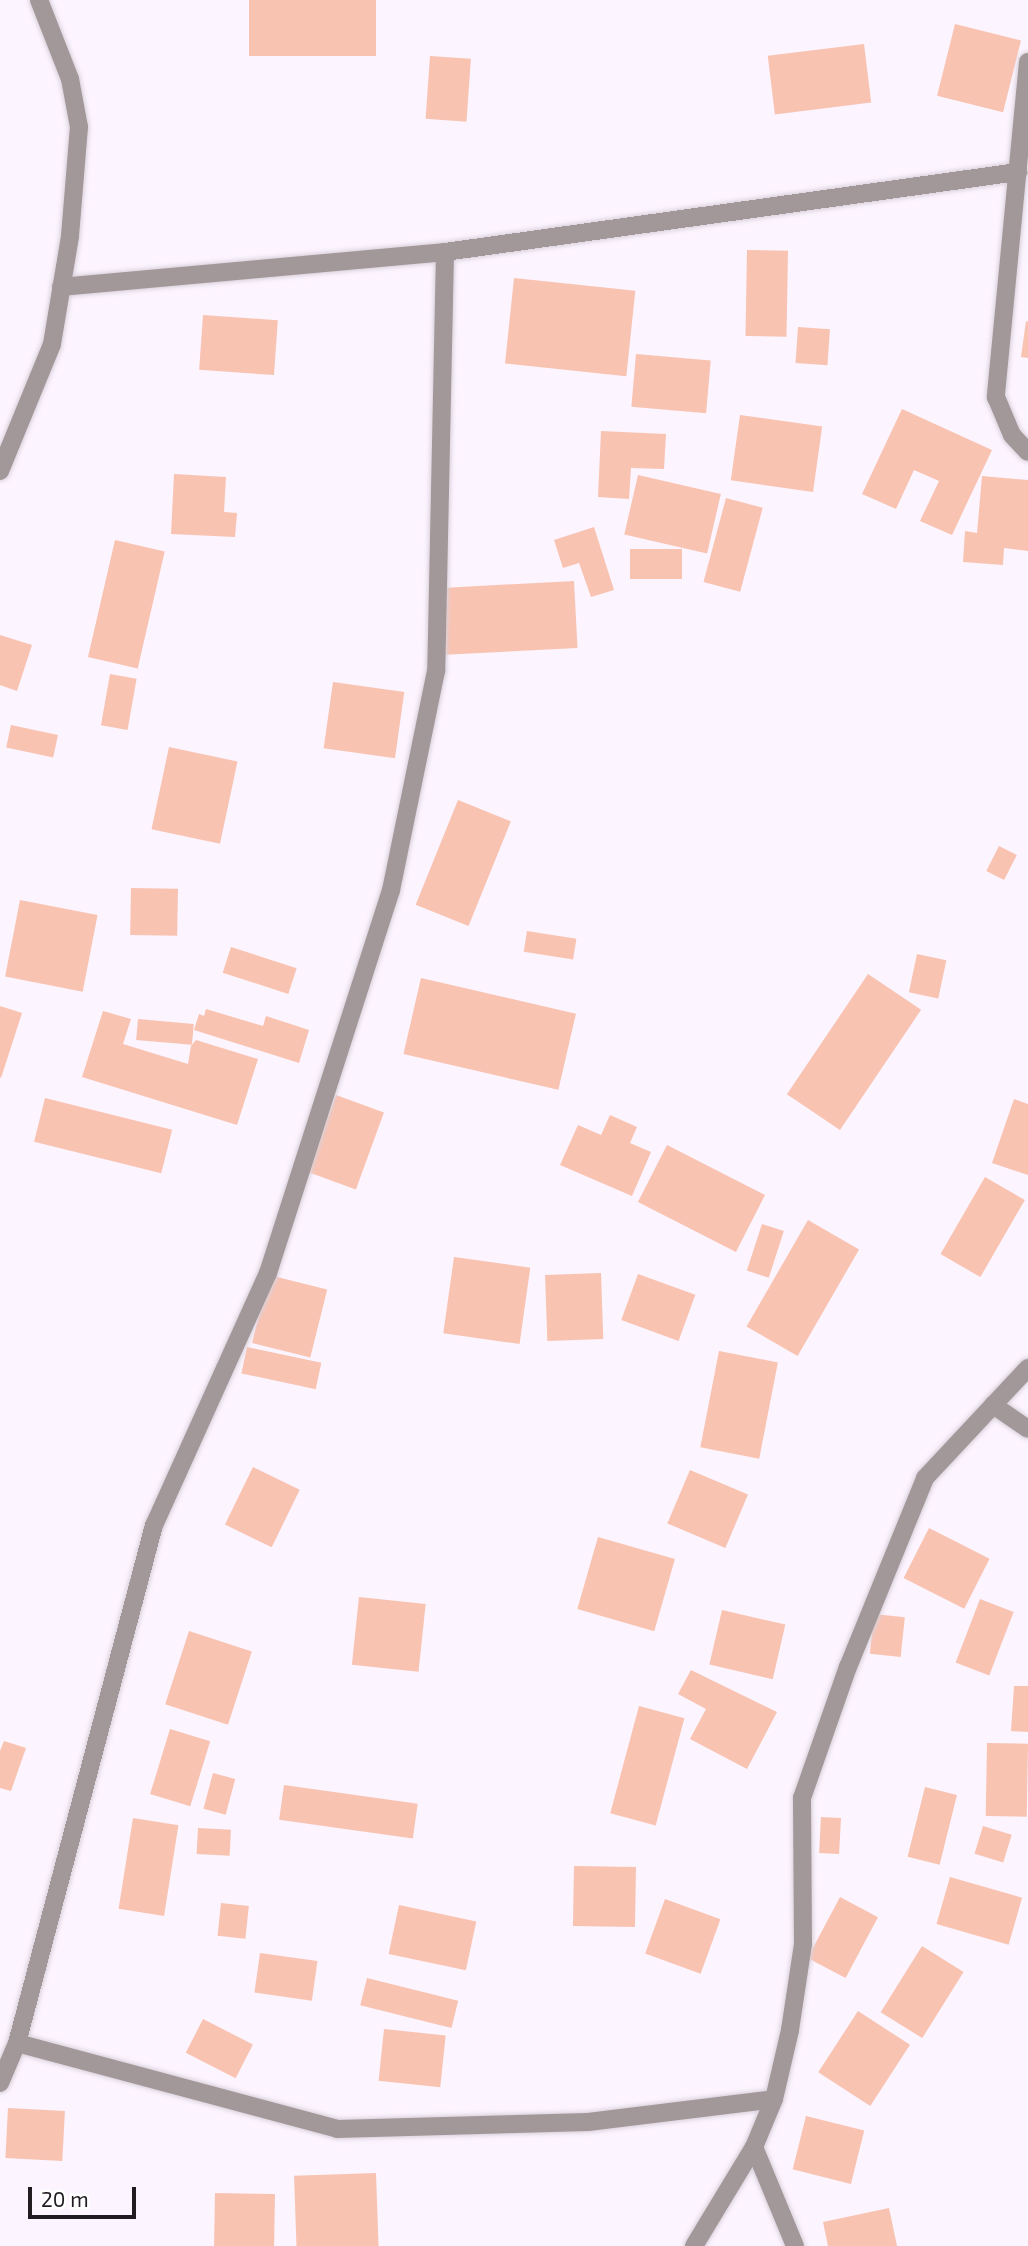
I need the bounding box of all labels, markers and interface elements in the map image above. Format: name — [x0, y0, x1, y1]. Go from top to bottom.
scale bar — [32, 2172, 140, 2216]
text: 20 m — [41, 2186, 89, 2211]

